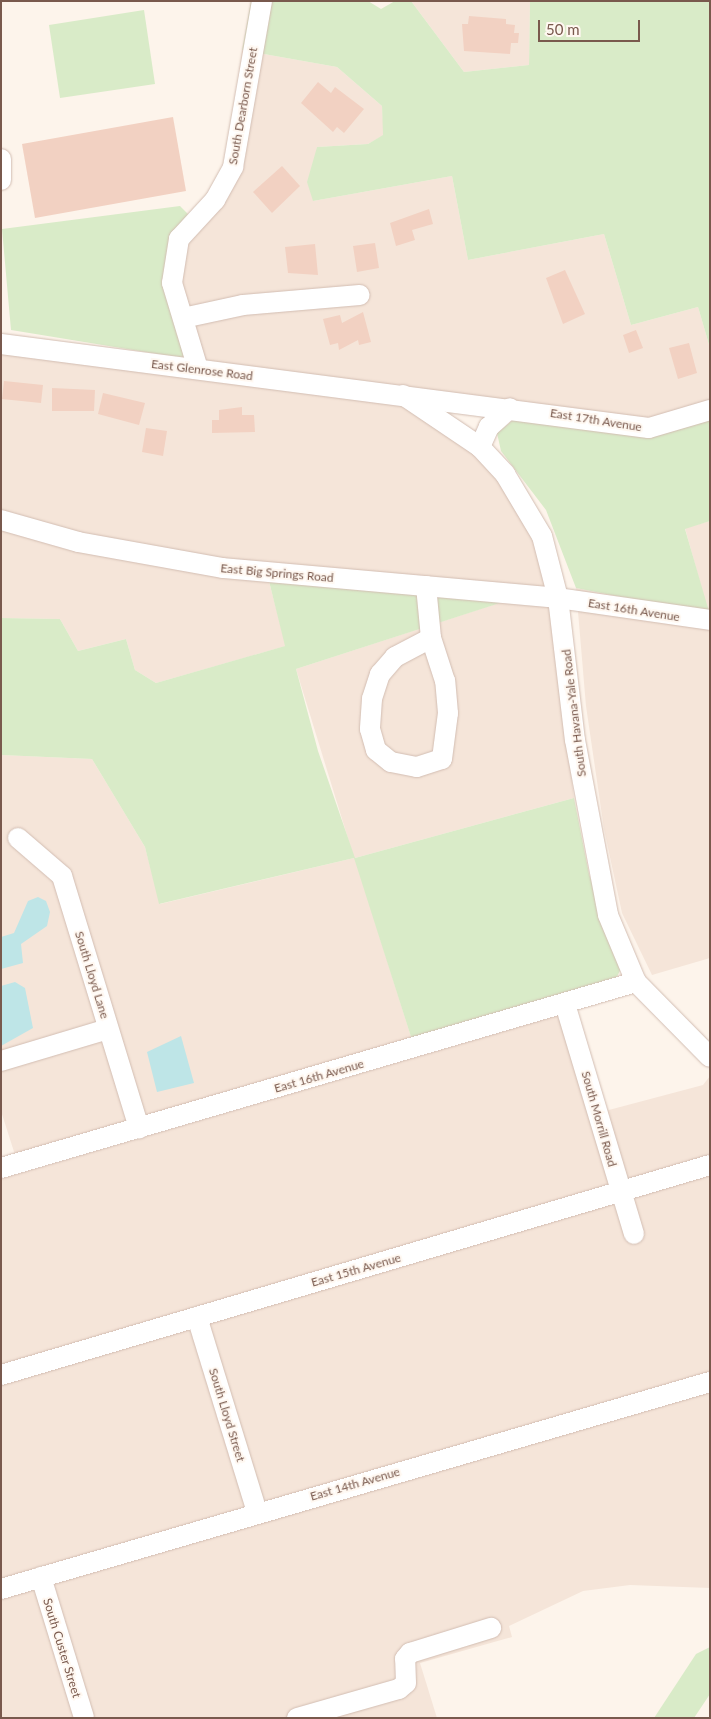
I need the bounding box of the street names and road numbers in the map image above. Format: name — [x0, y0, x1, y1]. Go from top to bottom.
street label: South Dearborn Street — [226, 46, 260, 166]
street label: East Glenrose Road — [150, 357, 254, 383]
street label: East 17th Avenue — [549, 406, 643, 434]
street label: East Big Springs Road — [220, 561, 334, 585]
street label: East 16th Avenue — [587, 596, 681, 624]
street label: South Havana-Yale Road — [559, 648, 589, 778]
street label: South Lloyd Lane — [72, 930, 112, 1020]
street label: East 16th Avenue — [272, 1056, 366, 1096]
street label: South Morrill Road — [578, 1070, 620, 1168]
street label: East 15th Avenue — [309, 1250, 403, 1290]
street label: South Lloyd Street — [206, 1366, 248, 1464]
street label: East 14th Avenue — [308, 1464, 402, 1504]
street label: South Custer Street — [40, 1596, 84, 1700]

